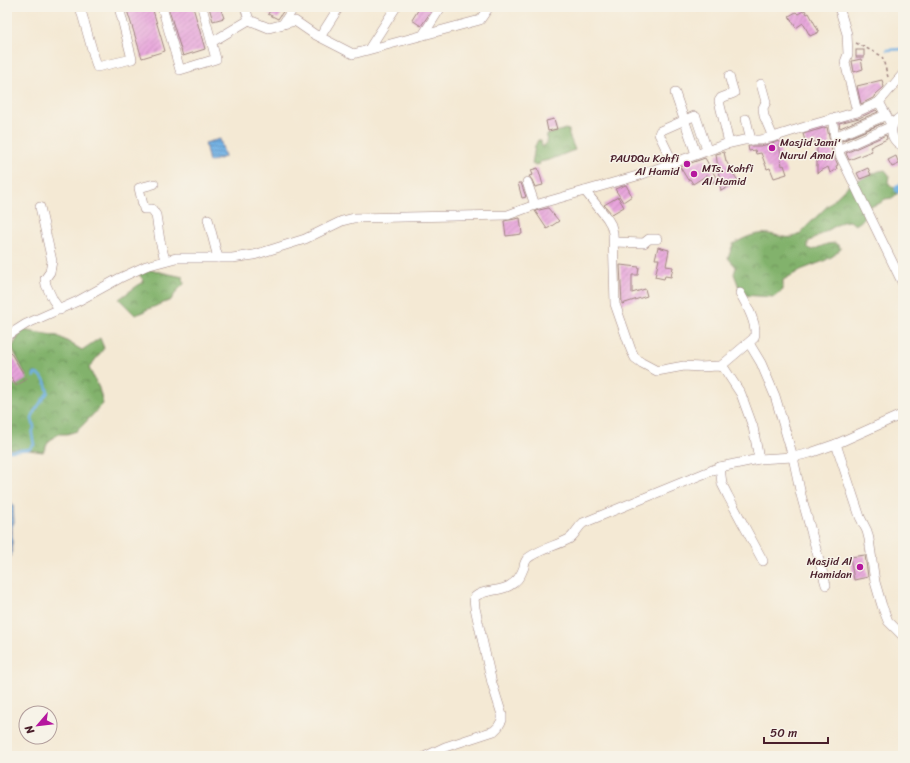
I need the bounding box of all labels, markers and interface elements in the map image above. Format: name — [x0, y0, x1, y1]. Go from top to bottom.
place label: Masjid Jami' Nurul Amal — [780, 133, 841, 165]
marker: Masjid Jami' Nurul Amal — [767, 143, 777, 153]
place label: PAUDQu Kahfi Al Hamid — [610, 149, 680, 181]
marker: PAUDQu Kahfi Al Hamid — [682, 159, 692, 169]
place label: MTs. Kahfi Al Hamid — [701, 159, 754, 191]
marker: MTs. Kahfi Al Hamid — [689, 169, 699, 179]
place label: Masjid Al Hamidan — [807, 552, 853, 584]
marker: Masjid Al Hamidan — [855, 562, 865, 572]
north arrow — [18, 705, 58, 745]
scale bar — [764, 719, 828, 745]
text: N — [19, 721, 40, 738]
text: 50 m — [770, 722, 797, 744]

